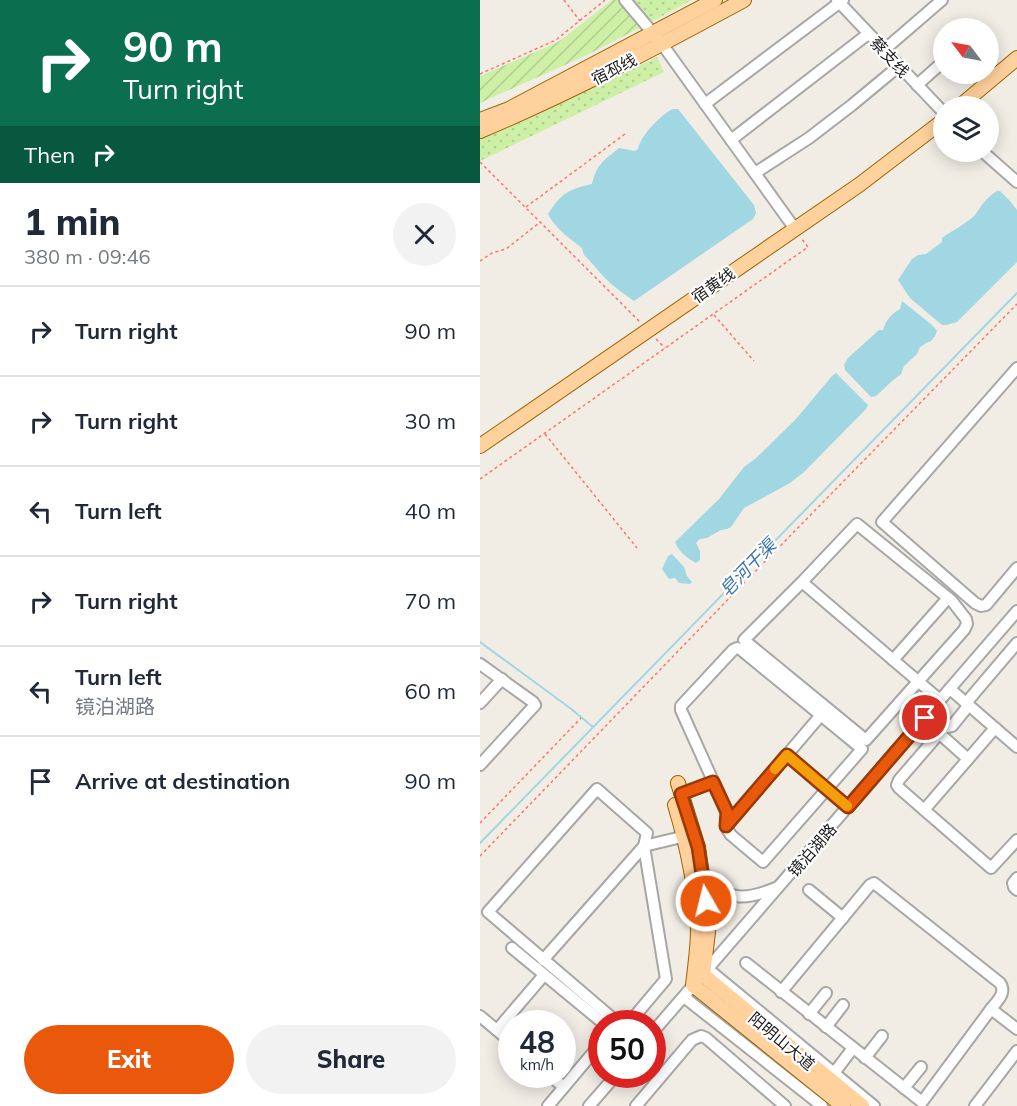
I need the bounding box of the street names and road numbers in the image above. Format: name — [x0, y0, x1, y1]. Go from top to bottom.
street label: 蔡支线 — [866, 33, 914, 81]
street label: 宿邳线 — [588, 49, 640, 89]
street label: 宿黄线 — [688, 263, 738, 307]
street label: 镜泊湖路 — [783, 819, 841, 881]
street label: 阳明山大道 — [745, 1008, 819, 1074]

